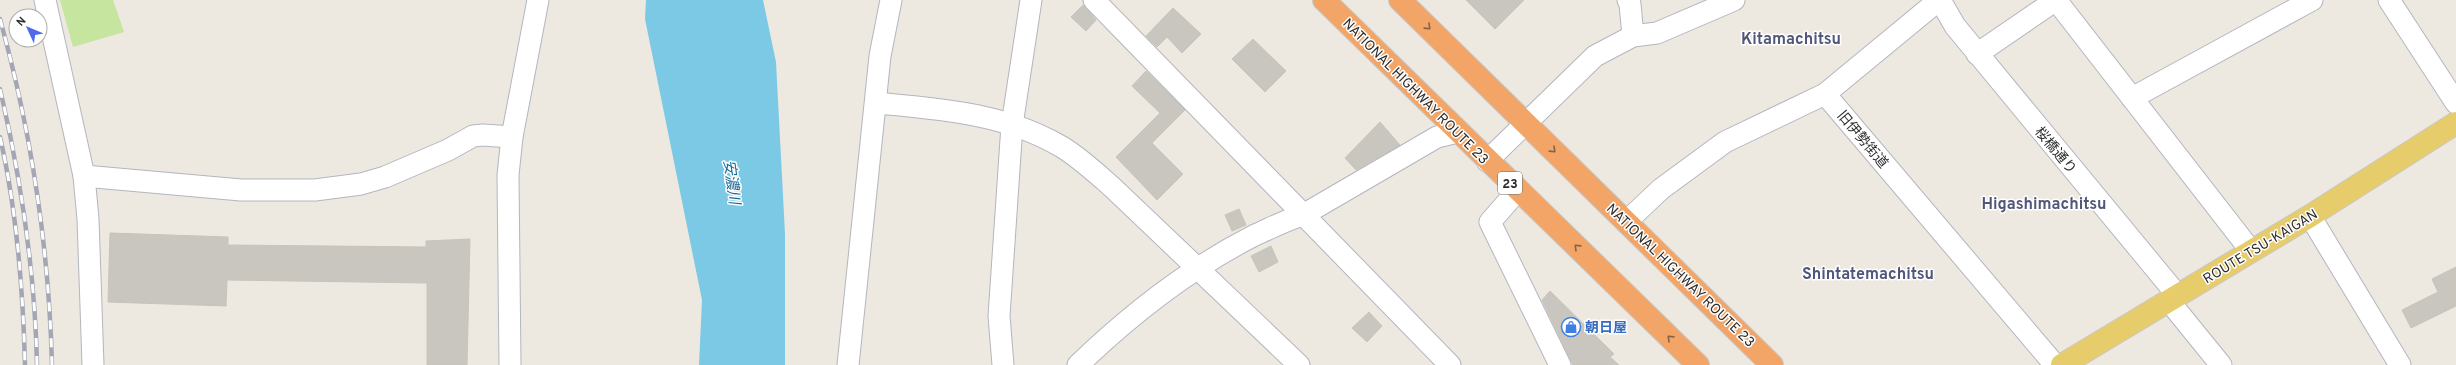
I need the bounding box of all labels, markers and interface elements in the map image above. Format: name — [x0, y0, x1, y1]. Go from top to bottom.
north arrow — [8, 8, 48, 48]
text: N — [14, 14, 29, 29]
street label: NATIONAL HIGHWAY ROUTE 23 — [1338, 16, 1491, 169]
one-way arrow — [1423, 22, 1431, 30]
district label: Kitamachitsu — [1741, 30, 1841, 50]
street label: 旧伊勢街道 — [1833, 108, 1891, 172]
street label: 桜橋通り — [2030, 124, 2079, 178]
one-way arrow — [1548, 145, 1556, 153]
water label: 安濃川 — [718, 159, 743, 208]
road number: 23 — [1498, 172, 1522, 194]
district label: Higashimachitsu — [1981, 195, 2107, 215]
street label: NATIONAL HIGHWAY ROUTE 23 — [1602, 201, 1758, 351]
street label: ROUTE TSU-KAIGAN — [2200, 206, 2321, 288]
one-way arrow — [1574, 244, 1582, 252]
district label: Shintatemachitsu — [1802, 265, 1934, 285]
shop icon: 朝日屋 — [1560, 316, 1582, 338]
place label: 朝日屋 — [1585, 320, 1627, 337]
one-way arrow — [1667, 335, 1675, 343]

